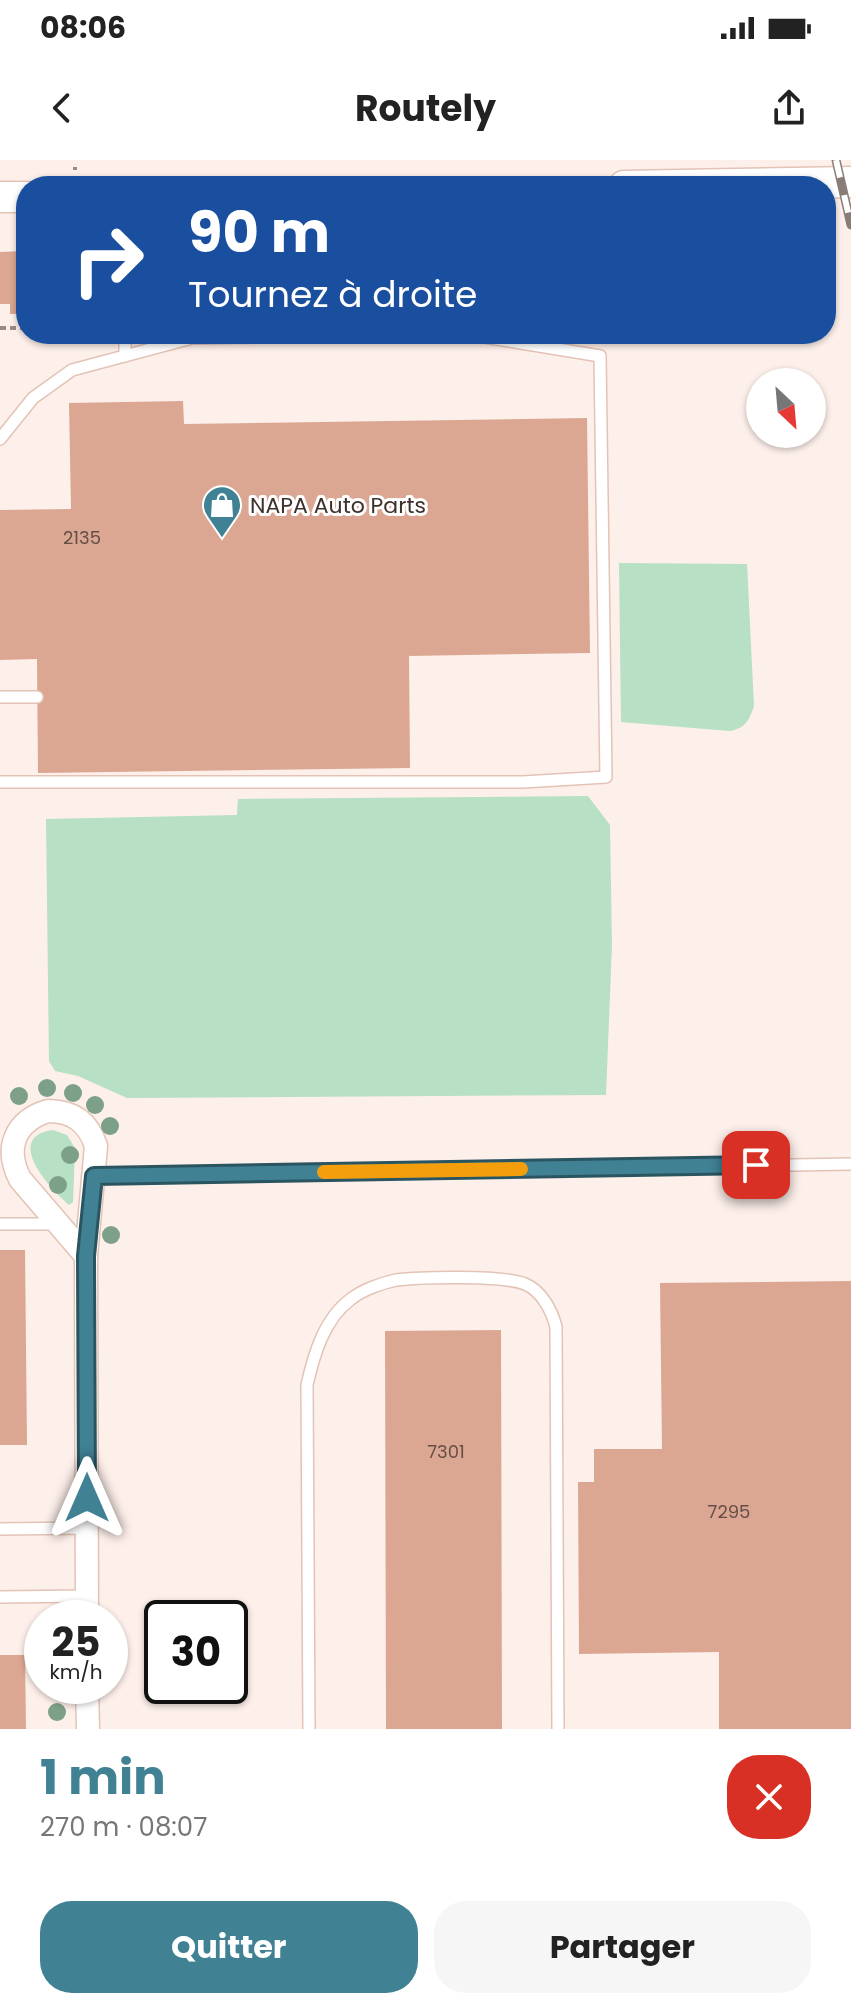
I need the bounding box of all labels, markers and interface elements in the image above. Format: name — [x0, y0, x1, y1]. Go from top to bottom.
text: 08:06 — [40, 6, 126, 49]
text: Routely — [355, 83, 496, 134]
icon: back — [40, 86, 84, 130]
icon: share — [767, 86, 811, 130]
text: 90 m — [188, 193, 330, 272]
icon: right — [56, 208, 160, 312]
text: Tournez à droite — [188, 269, 477, 320]
north arrow — [746, 368, 826, 448]
map controls — [746, 368, 826, 448]
shop icon: NAPA Auto Parts — [201, 484, 243, 539]
place label: NAPA Auto Parts — [250, 490, 426, 521]
house number: 2135 — [63, 525, 101, 550]
pin — [722, 1131, 790, 1199]
icon: arrive — [734, 1143, 778, 1187]
house number: 7301 — [427, 1439, 465, 1464]
position arrow — [45, 1456, 129, 1540]
house number: 7295 — [708, 1499, 750, 1524]
speed limit sign: 30 — [144, 1600, 248, 1704]
text: 25 — [52, 1614, 100, 1670]
text: km/h — [49, 1658, 103, 1686]
text: 1 min — [40, 1744, 166, 1811]
button: close — [727, 1755, 811, 1839]
text: 270 m · 08:07 — [40, 1809, 207, 1845]
button: Quitter — [40, 1901, 418, 1993]
button: Partager — [434, 1901, 811, 1993]

